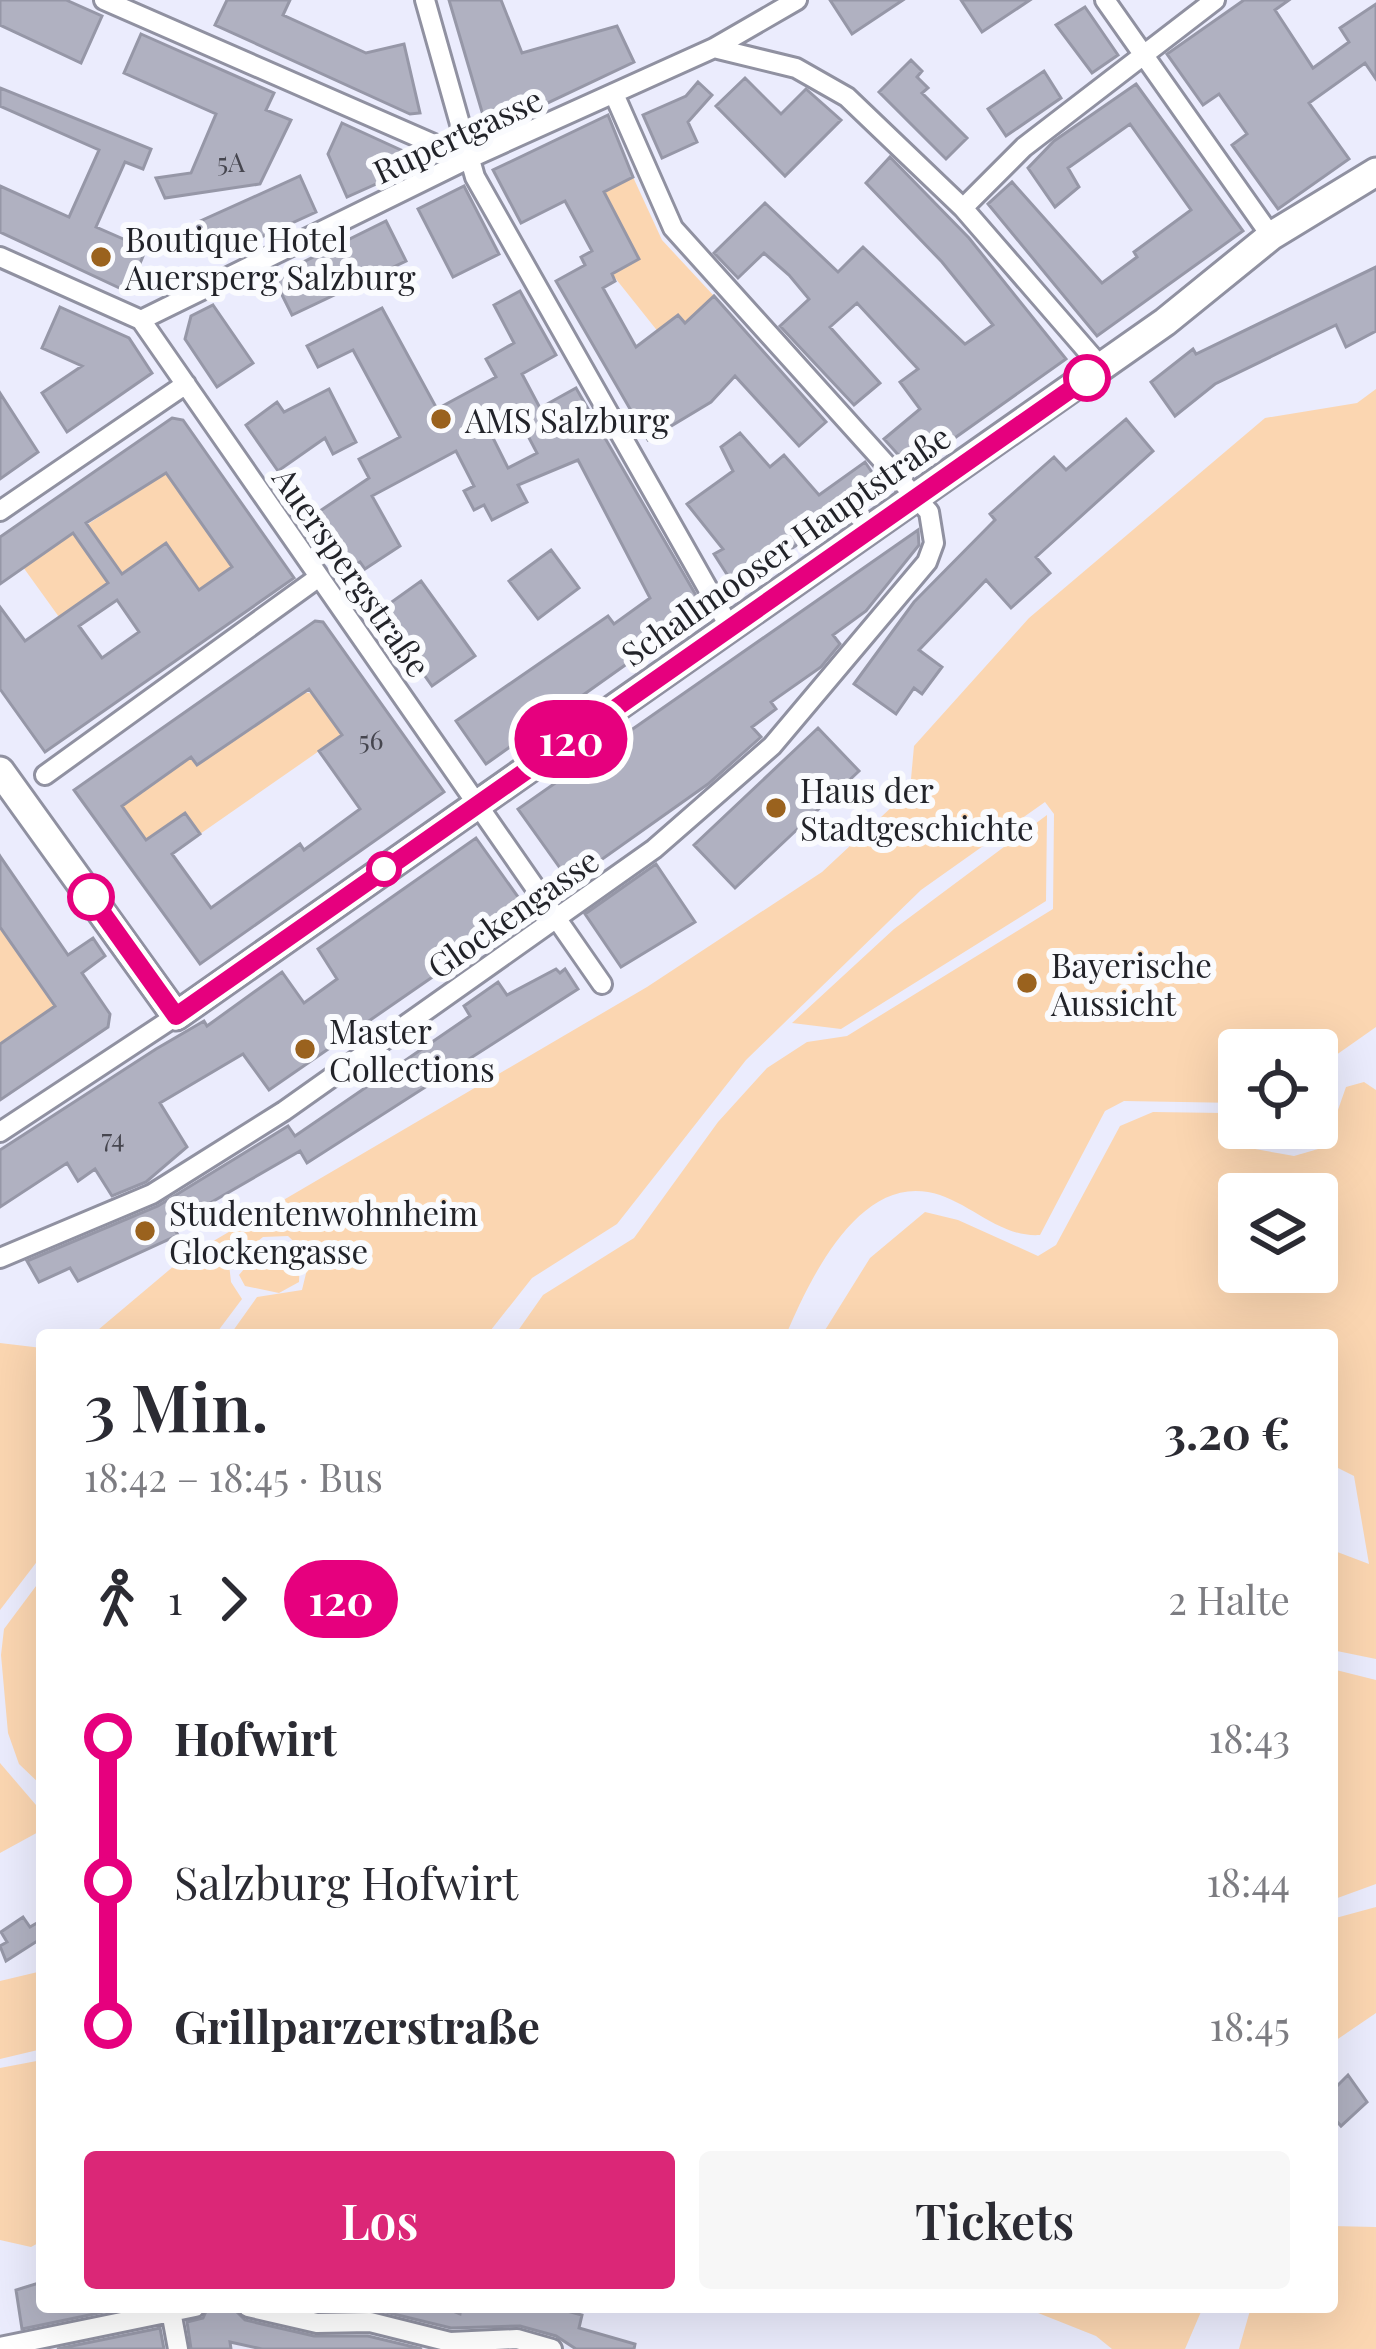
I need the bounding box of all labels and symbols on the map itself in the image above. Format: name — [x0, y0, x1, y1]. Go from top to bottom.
street label: Rupertgasse — [365, 76, 549, 192]
house number: 5A — [217, 143, 246, 179]
place label: Boutique Hotel Auersperg Salzburg — [124, 216, 416, 298]
marker: Boutique Hotel Auersperg Salzburg — [88, 244, 114, 270]
unlabelled marker — [1065, 356, 1109, 400]
place label: AMS Salzburg — [464, 397, 670, 441]
marker: AMS Salzburg — [428, 406, 454, 432]
street label: Schallmooser Hauptstraße — [612, 413, 958, 675]
street label: Auerspergstraße — [264, 457, 442, 685]
line badge: 120 — [502, 700, 640, 778]
house number: 56 — [358, 721, 384, 757]
place label: Haus der Stadtgeschichte — [800, 767, 1034, 849]
marker: Haus der Stadtgeschichte — [763, 795, 789, 821]
street label: Glockengasse — [418, 837, 606, 987]
unlabelled marker — [368, 853, 400, 885]
unlabelled marker — [69, 875, 113, 919]
place label: Bayerische Aussicht — [1050, 942, 1212, 1024]
marker: Bayerische Aussicht — [1014, 970, 1040, 996]
place label: Master Collections — [329, 1008, 495, 1090]
marker: Master Collections — [292, 1036, 318, 1062]
house number: 74 — [101, 1119, 125, 1155]
place label: Studentenwohnheim Glockengasse — [169, 1190, 478, 1272]
marker: Studentenwohnheim Glockengasse — [132, 1218, 158, 1244]

